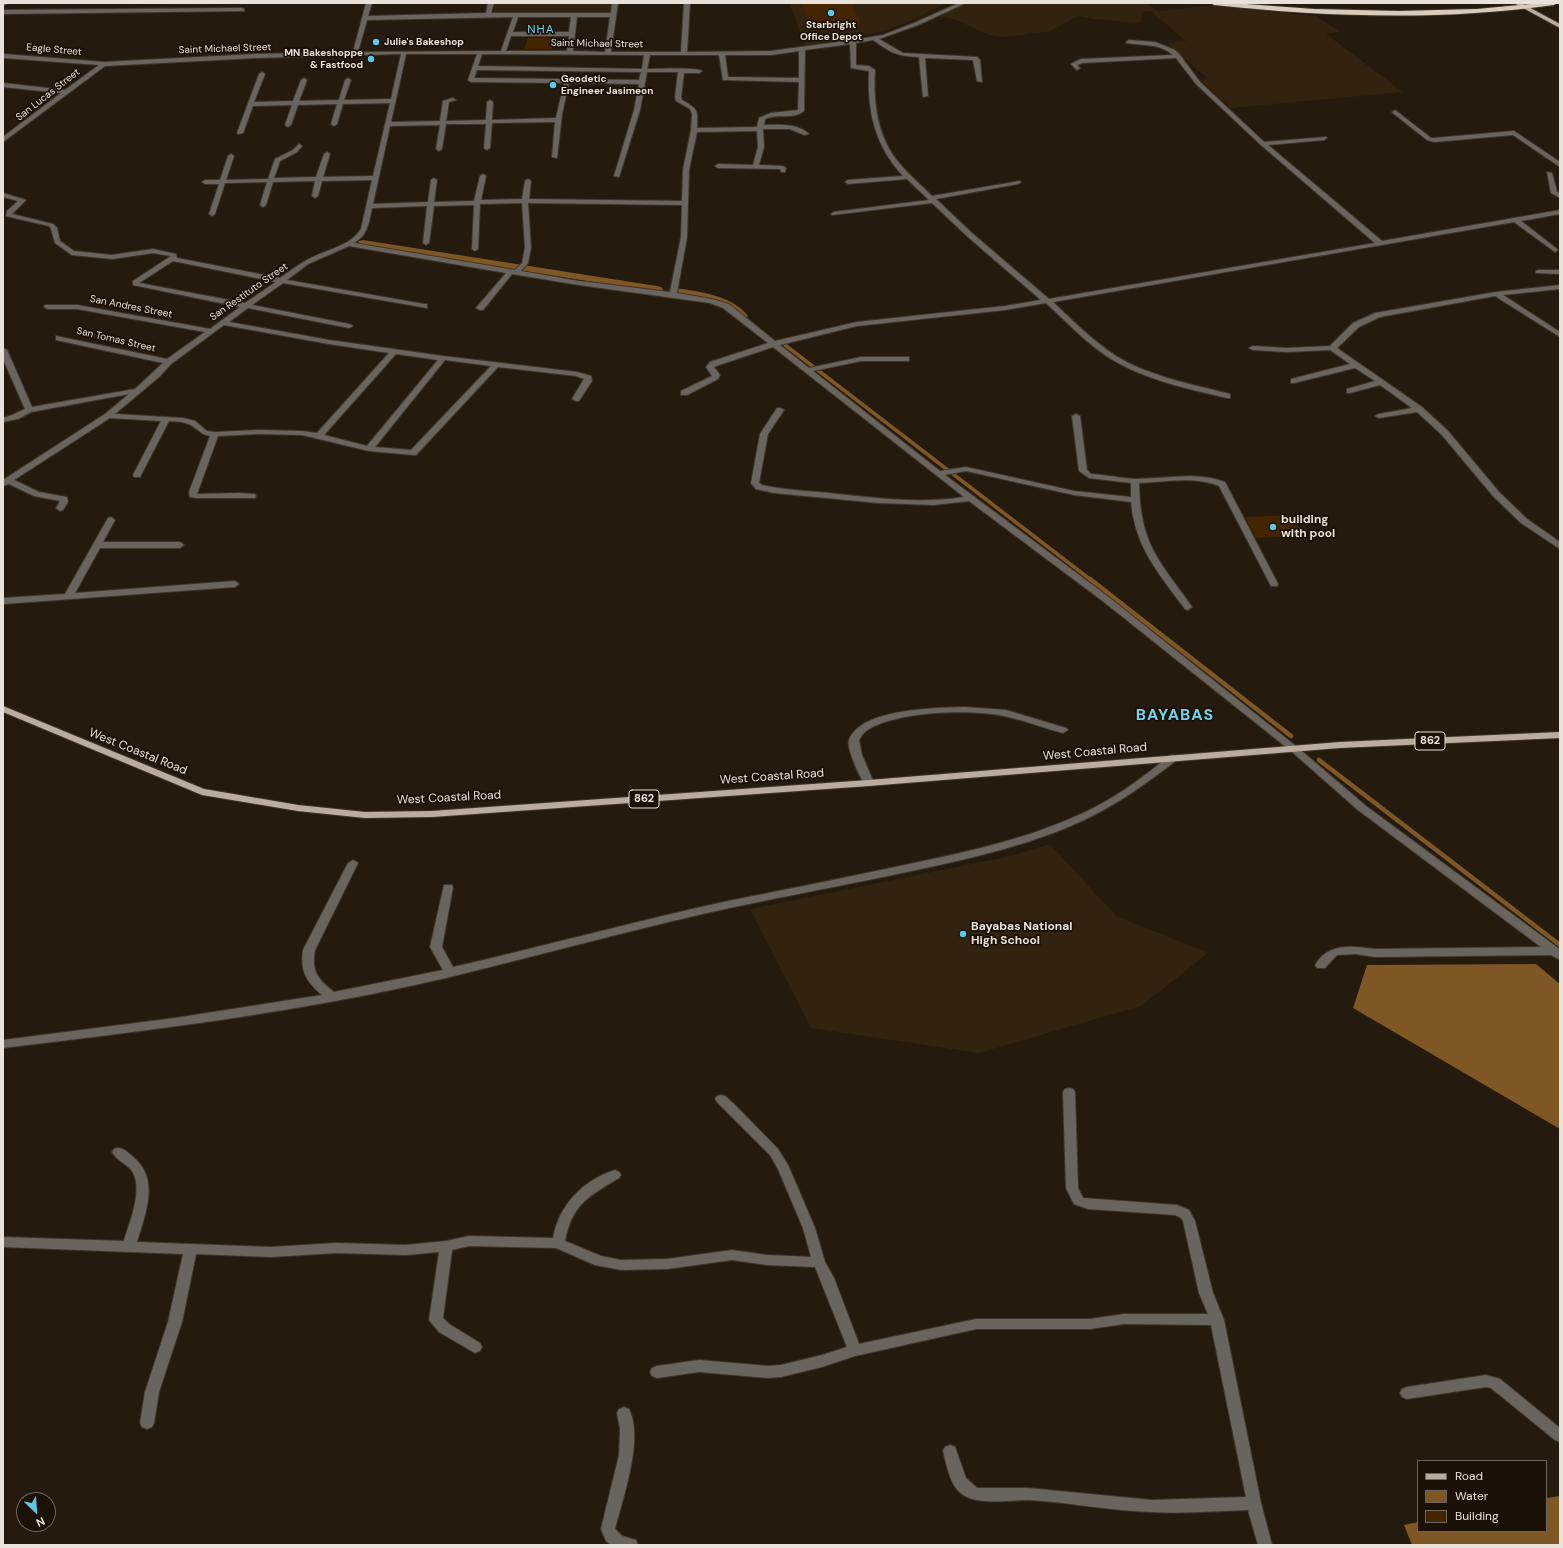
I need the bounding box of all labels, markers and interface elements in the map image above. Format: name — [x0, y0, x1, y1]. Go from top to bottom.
marker: Starbright Office Depot — [826, 8, 836, 18]
place label: Starbright Office Depot — [800, 19, 862, 42]
district label: NHA — [527, 23, 555, 37]
place label: Julie's Bakeshop — [384, 36, 464, 48]
marker: Julie's Bakeshop — [371, 37, 381, 47]
street label: Saint Michael Street — [551, 37, 643, 51]
street label: Saint Michael Street — [179, 41, 271, 57]
street label: Eagle Street — [26, 42, 82, 58]
place label: MN Bakeshoppe & Fastfood — [284, 47, 363, 70]
marker: MN Bakeshoppe & Fastfood — [366, 54, 376, 64]
street label: San Lucas Street — [14, 66, 82, 124]
place label: Geodetic Engineer Jasimeon — [561, 73, 653, 96]
marker: Geodetic Engineer Jasimeon — [548, 80, 558, 90]
street label: San Restituto Street — [208, 261, 290, 323]
street label: San Andres Street — [89, 293, 173, 321]
street label: San Tomas Street — [75, 325, 157, 355]
place label: building with pool — [1281, 513, 1335, 541]
marker: building with pool — [1268, 522, 1278, 532]
district label: BAYABAS — [1136, 706, 1214, 726]
street label: West Coastal Road — [87, 726, 189, 778]
road number: 862 — [1415, 732, 1445, 750]
street label: West Coastal Road — [1042, 740, 1148, 764]
street label: West Coastal Road — [719, 766, 825, 788]
street label: West Coastal Road — [396, 788, 502, 808]
road number: 862 — [629, 790, 659, 808]
place label: Bayabas National High School — [971, 920, 1073, 948]
marker: Bayabas National High School — [958, 929, 968, 939]
legend — [1417, 1460, 1547, 1532]
text: Road — [1455, 1468, 1483, 1484]
text: Water — [1455, 1488, 1488, 1504]
north arrow — [16, 1492, 56, 1532]
text: Building — [1455, 1508, 1499, 1524]
text: N — [34, 1514, 47, 1530]

